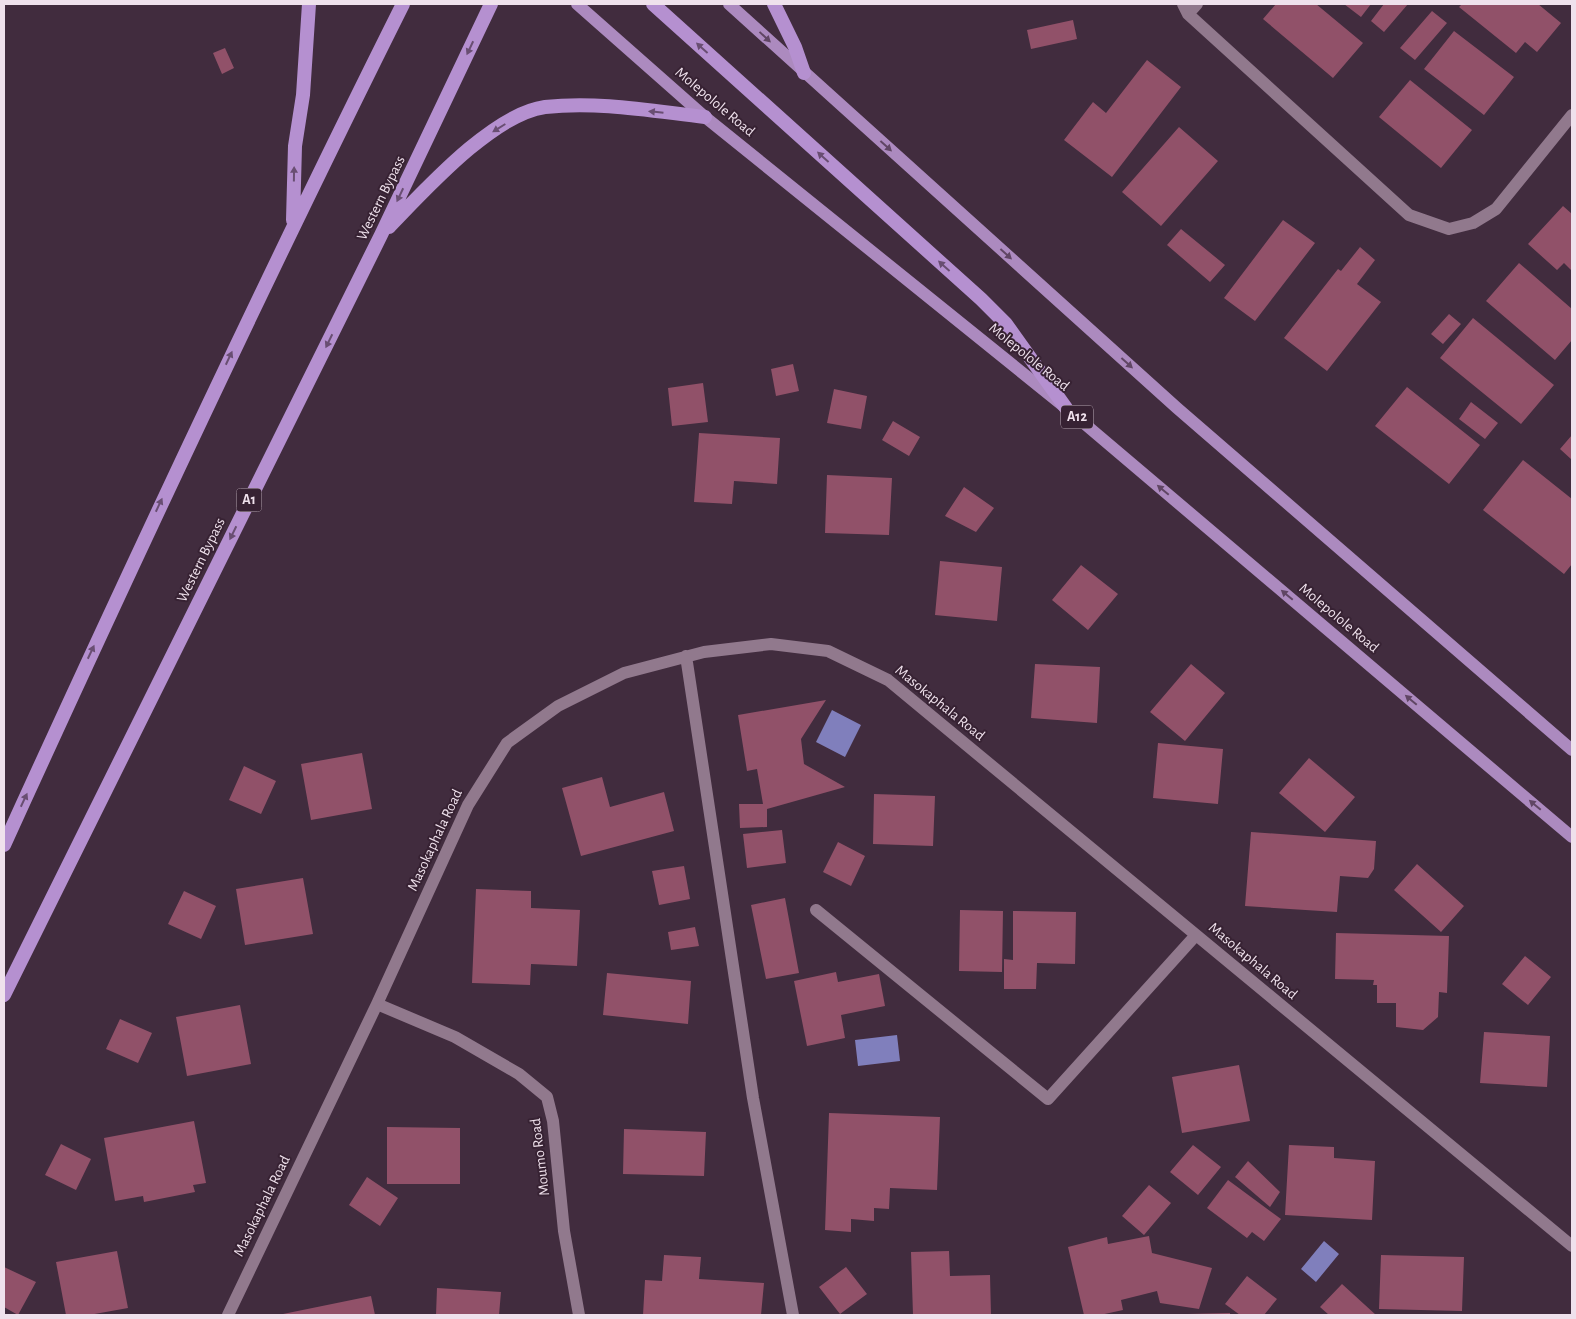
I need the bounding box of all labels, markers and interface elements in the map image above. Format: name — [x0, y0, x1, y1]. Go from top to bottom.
one-way arrow — [759, 31, 771, 43]
one-way arrow — [466, 41, 474, 55]
one-way arrow — [697, 42, 709, 54]
street label: Molepolole Road — [672, 65, 758, 140]
one-way arrow — [648, 108, 664, 116]
one-way arrow — [492, 123, 505, 133]
one-way arrow — [879, 140, 891, 152]
one-way arrow — [817, 151, 829, 163]
street label: Western Bypass — [354, 153, 408, 243]
one-way arrow — [290, 166, 298, 182]
one-way arrow — [396, 188, 404, 202]
one-way arrow — [1000, 249, 1013, 260]
one-way arrow — [938, 260, 950, 272]
street label: Molepolole Road — [986, 320, 1072, 394]
one-way arrow — [325, 333, 333, 348]
one-way arrow — [225, 351, 233, 365]
one-way arrow — [1121, 357, 1133, 369]
road number: A12 — [1061, 406, 1093, 428]
one-way arrow — [1157, 485, 1170, 496]
road number: A1 — [236, 488, 262, 512]
one-way arrow — [155, 498, 163, 512]
street label: Western Bypass — [174, 515, 228, 605]
one-way arrow — [229, 526, 237, 540]
street label: Molepolole Road — [1296, 581, 1382, 656]
one-way arrow — [1281, 590, 1294, 601]
one-way arrow — [87, 645, 96, 660]
street label: Masokaphala Road — [892, 662, 988, 744]
one-way arrow — [1405, 695, 1418, 706]
street label: Masokaphala Road — [405, 787, 465, 893]
one-way arrow — [20, 793, 28, 807]
one-way arrow — [1529, 800, 1542, 811]
street label: Masokaphala Road — [1206, 920, 1300, 1002]
street label: Moumo Road — [528, 1117, 552, 1197]
street label: Masokaphala Road — [231, 1153, 293, 1259]

